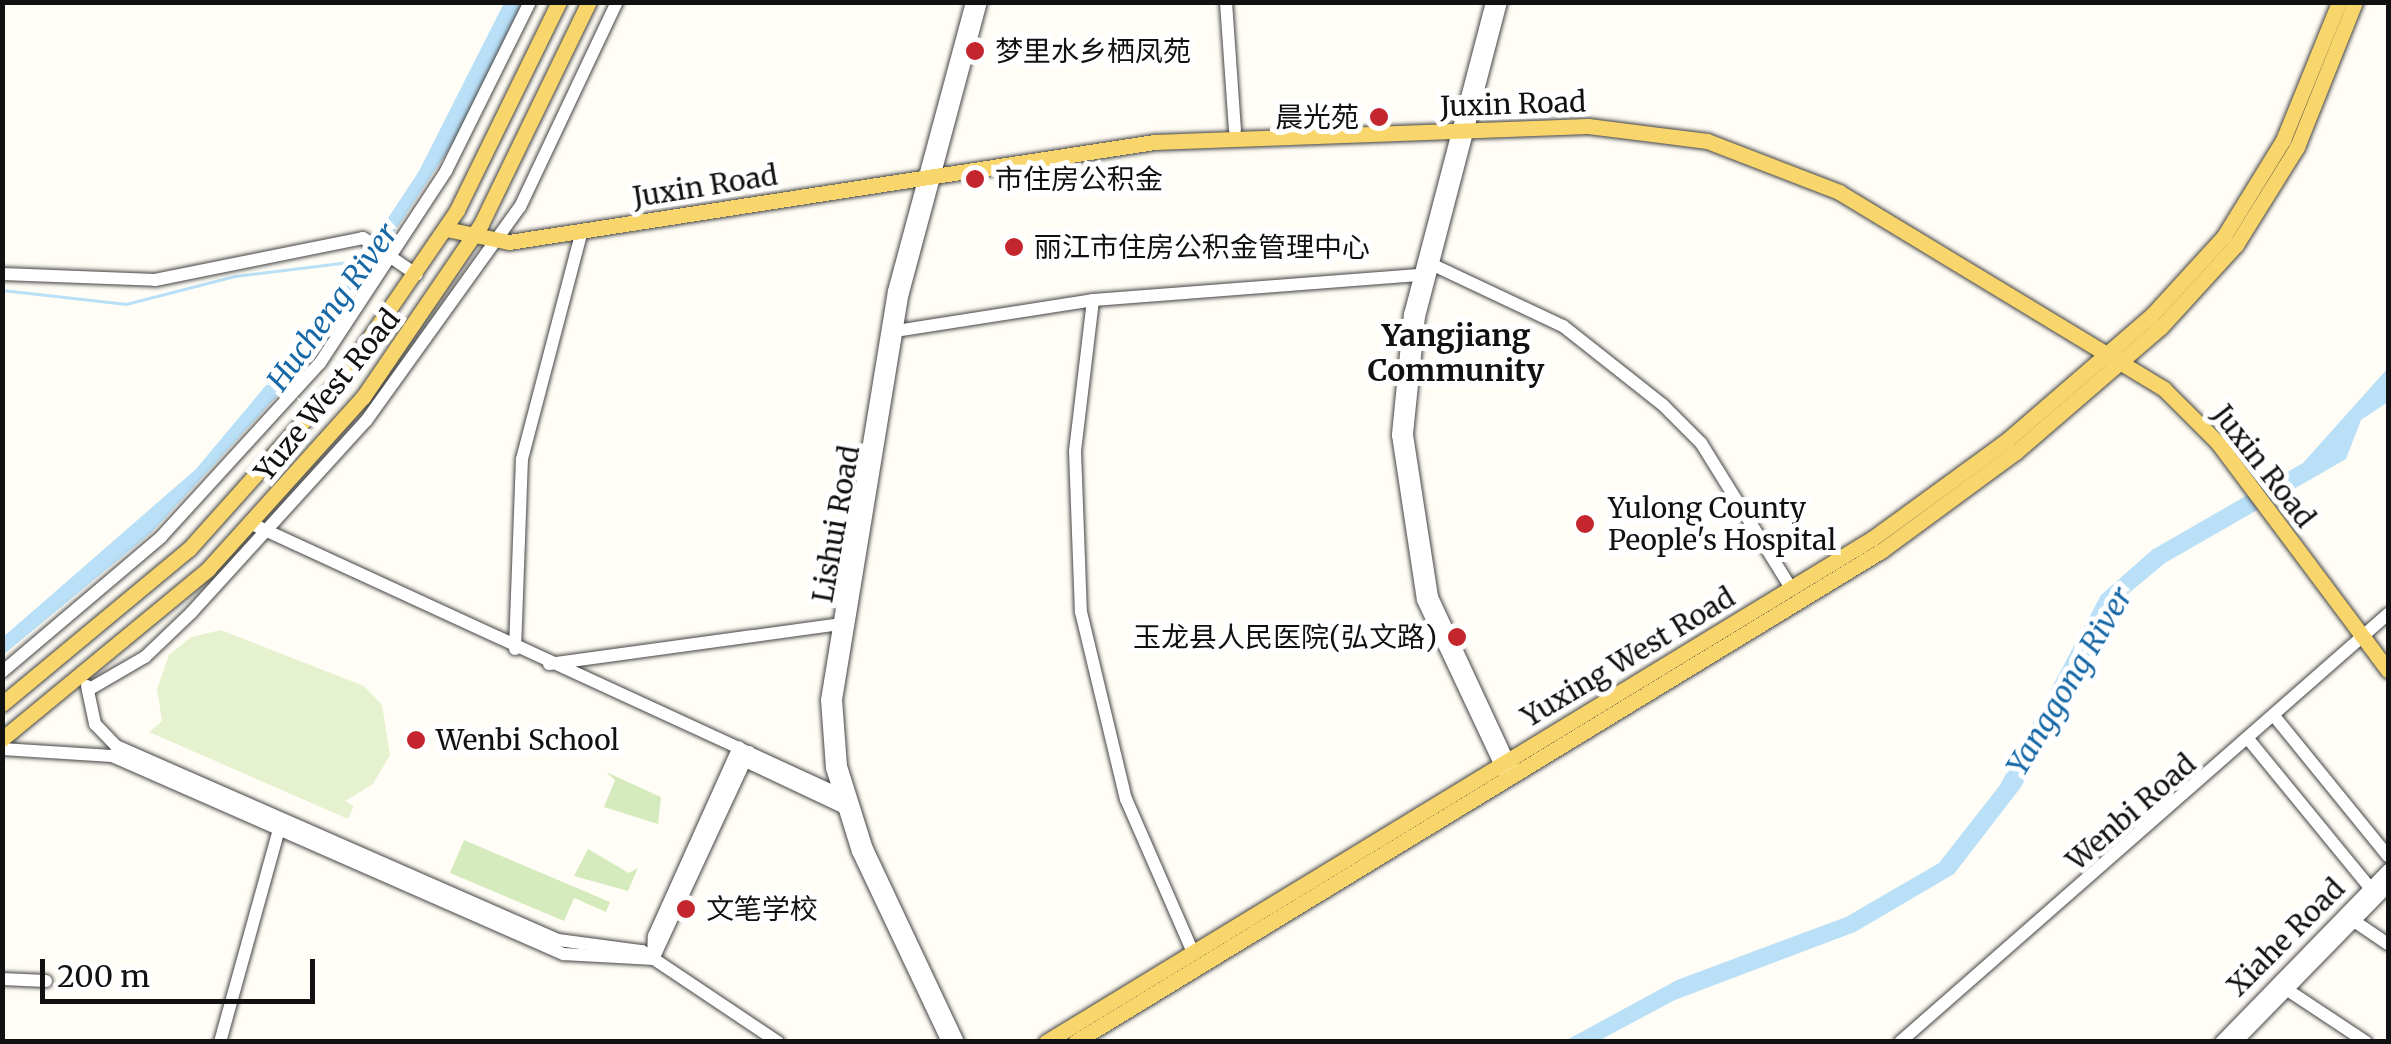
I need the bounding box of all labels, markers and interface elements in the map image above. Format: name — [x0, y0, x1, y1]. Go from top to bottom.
place label: 梦里水乡栖凤苑 — [995, 34, 1191, 68]
marker: 梦里水乡栖凤苑 — [964, 40, 986, 62]
street label: Juxin Road — [1439, 85, 1587, 123]
place label: 晨光苑 — [1275, 100, 1359, 134]
marker: 晨光苑 — [1368, 106, 1390, 128]
street label: Juxin Road — [630, 158, 780, 214]
place label: 市住房公积金 — [995, 162, 1163, 196]
marker: 市住房公积金 — [964, 168, 986, 190]
water label: Hucheng River — [259, 216, 405, 398]
place label: 丽江市住房公积金管理中心 — [1034, 230, 1370, 264]
marker: 丽江市住房公积金管理中心 — [1003, 236, 1025, 258]
street label: Yuze West Road — [247, 302, 407, 488]
district label: Yangjiang Community — [1368, 317, 1544, 388]
street label: Juxin Road — [2206, 398, 2322, 534]
street label: Lishui Road — [806, 443, 866, 605]
place label: Yulong County People's Hospital — [1608, 491, 1836, 557]
marker: Yulong County People's Hospital — [1572, 511, 1598, 537]
street label: Yuxing West Road — [1515, 580, 1741, 734]
water label: Yanggong River — [1999, 581, 2139, 781]
place label: 玉龙县人民医院(弘文路) — [1133, 620, 1437, 654]
marker: 玉龙县人民医院(弘文路) — [1446, 626, 1468, 648]
place label: Wenbi School — [436, 723, 619, 757]
marker: Wenbi School — [405, 729, 427, 751]
street label: Wenbi Road — [2060, 747, 2202, 877]
street label: Xiahe Road — [2220, 871, 2352, 1003]
place label: 文笔学校 — [706, 892, 818, 926]
marker: 文笔学校 — [675, 898, 697, 920]
scale bar — [45, 939, 320, 1001]
text: 200 m — [57, 957, 150, 995]

